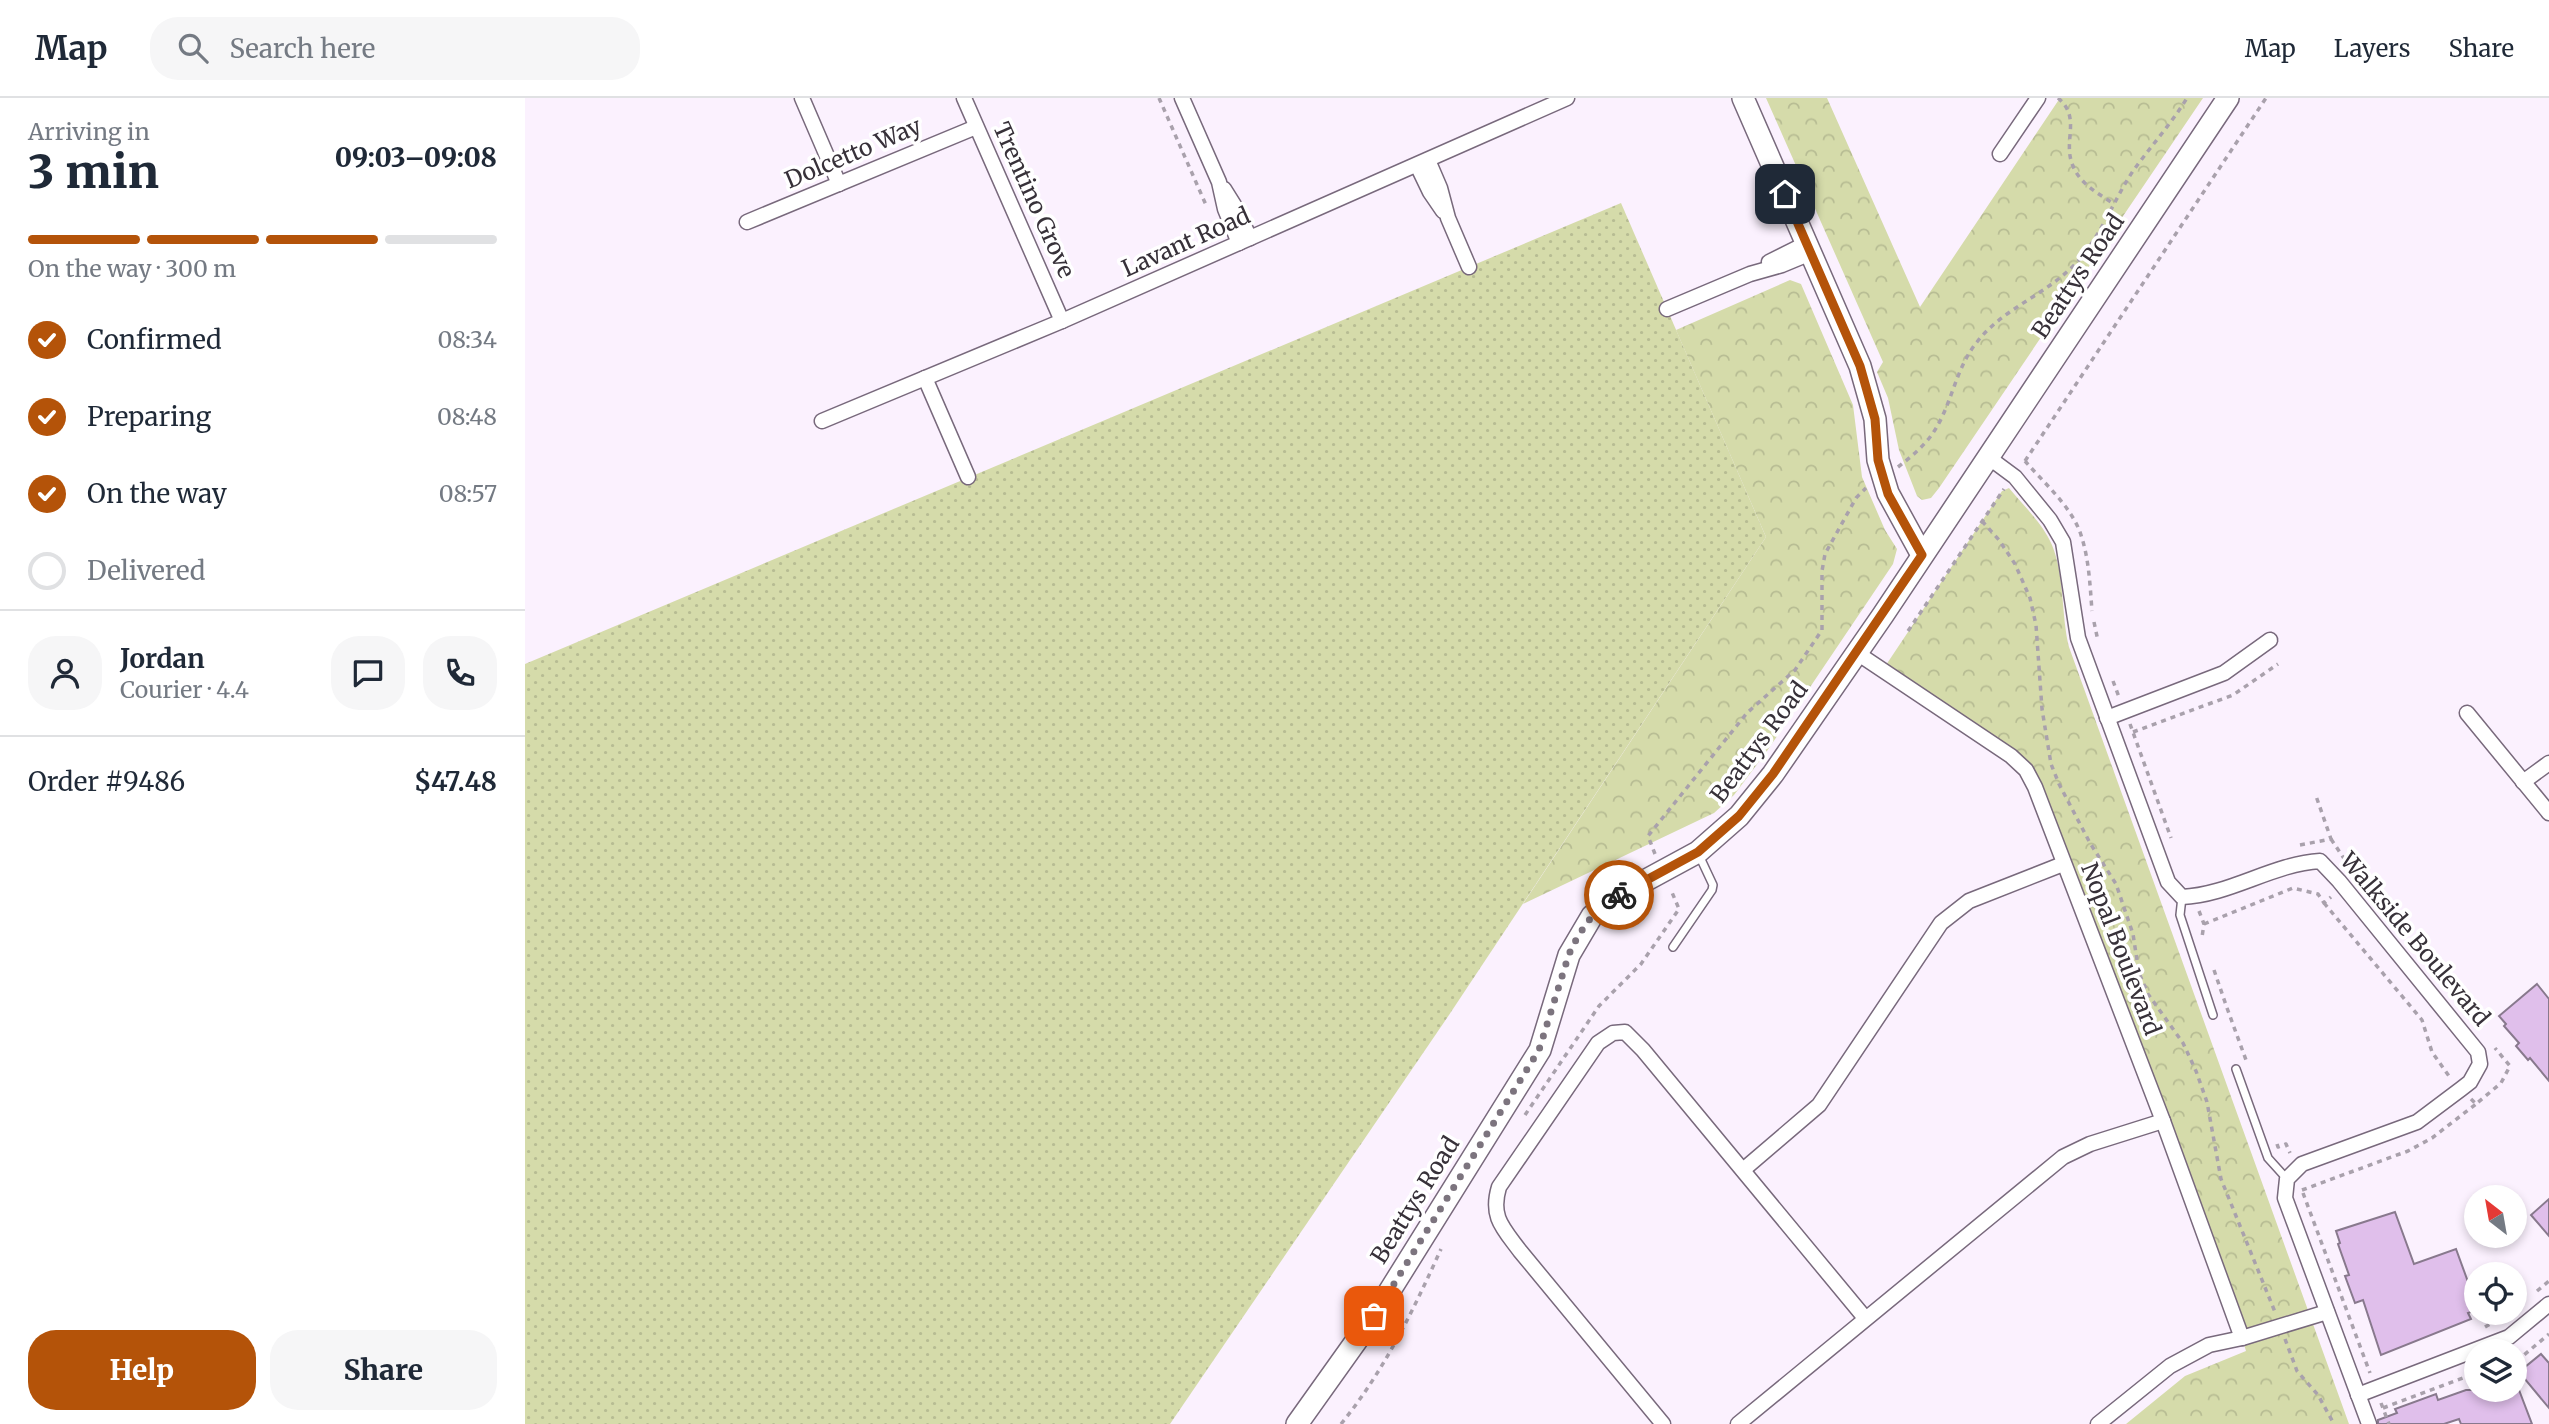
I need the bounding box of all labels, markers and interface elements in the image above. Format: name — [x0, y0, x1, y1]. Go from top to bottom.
search box — [150, 17, 640, 80]
text: Map — [35, 28, 108, 69]
icon: search — [174, 29, 212, 67]
text: Search here — [230, 32, 375, 65]
text: Map — [2245, 33, 2296, 64]
text: Layers — [2334, 33, 2410, 64]
text: Share — [2448, 33, 2514, 64]
street label: Dolcetto Way — [780, 111, 926, 194]
text: Arriving in — [28, 117, 150, 146]
street label: Trentino Grove — [987, 117, 1082, 282]
text: 09:03–09:08 — [335, 141, 497, 174]
text: 3 min — [28, 143, 159, 201]
pin — [1755, 164, 1815, 224]
icon: home — [1766, 175, 1804, 213]
street label: Lavant Road — [1117, 200, 1255, 283]
street label: Beattys Road — [2025, 208, 2130, 344]
text: On the way · 300 m — [28, 254, 236, 283]
icon: check — [28, 321, 66, 359]
text: Confirmed — [87, 323, 222, 356]
text: 08:34 — [437, 325, 497, 354]
icon: check — [28, 398, 66, 436]
text: Preparing — [87, 400, 211, 433]
text: 08:48 — [437, 402, 497, 431]
icon: check — [28, 475, 66, 513]
text: On the way — [87, 477, 227, 510]
text: 08:57 — [439, 479, 497, 508]
text: Delivered — [87, 554, 206, 587]
button: person — [28, 636, 102, 710]
button: chat — [331, 636, 405, 710]
button: phone — [423, 636, 497, 710]
text: Jordan — [120, 642, 205, 675]
text: Courier · 4.4 — [120, 675, 249, 704]
street label: Beattys Road — [1704, 675, 1814, 808]
text: Order #9486 — [28, 765, 185, 798]
text: $47.48 — [414, 765, 497, 798]
street label: Walkside Boulevard — [2334, 845, 2497, 1032]
street label: Nopal Boulevard — [2075, 859, 2168, 1039]
courier — [1584, 860, 1654, 930]
icon: bike — [1600, 876, 1638, 914]
street label: Beattys Road — [1364, 1131, 1465, 1269]
north arrow — [2464, 1185, 2527, 1248]
map controls — [2464, 1185, 2527, 1402]
button: locate — [2464, 1262, 2527, 1325]
pin — [1344, 1286, 1404, 1346]
icon: bag — [1355, 1297, 1393, 1335]
button: Help — [28, 1330, 256, 1410]
button: Share — [270, 1330, 497, 1410]
button: layers — [2464, 1339, 2527, 1402]

